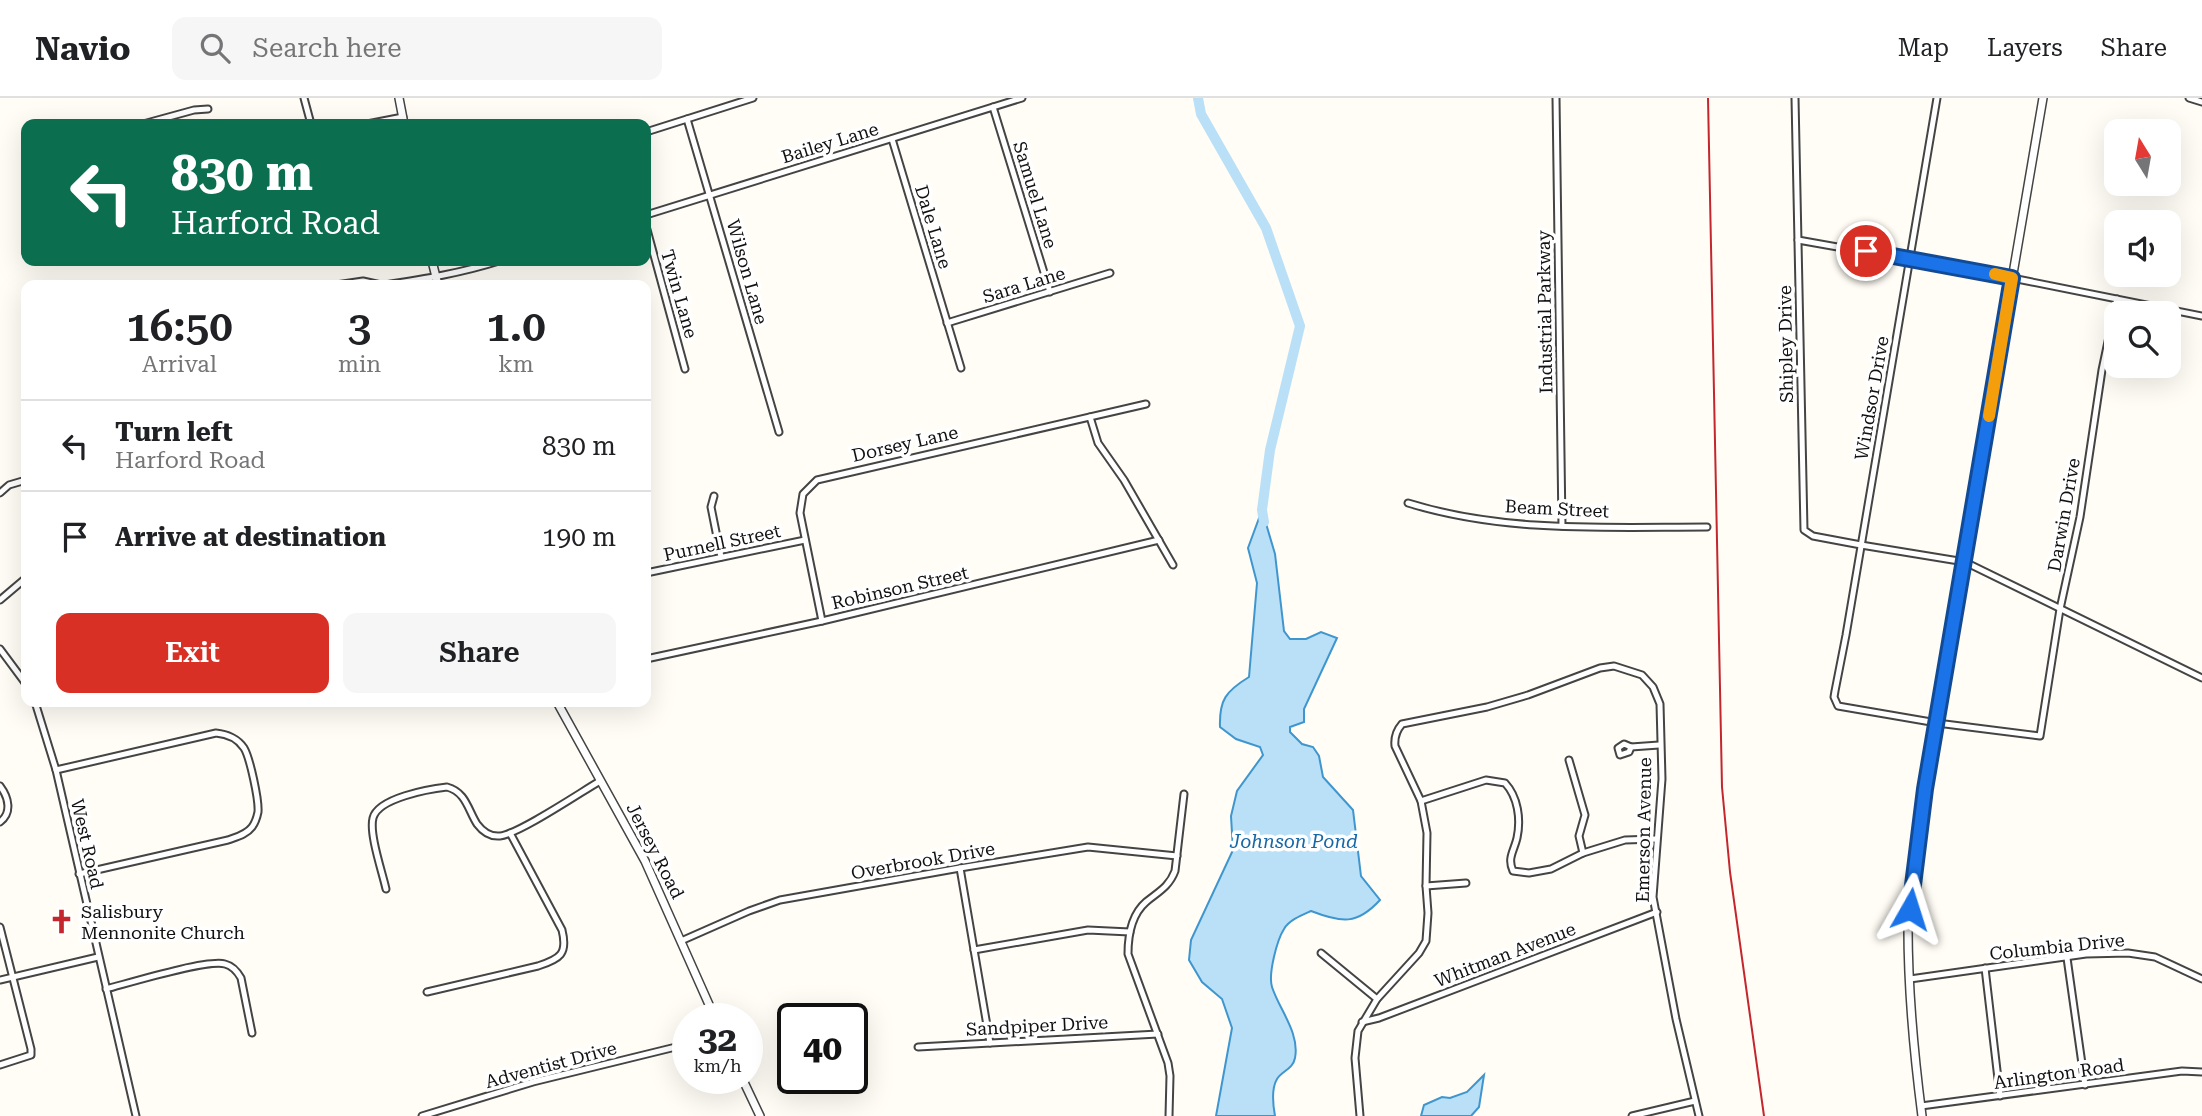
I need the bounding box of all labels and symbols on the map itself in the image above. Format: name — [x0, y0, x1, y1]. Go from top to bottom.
street label: Bailey Lane — [779, 118, 881, 167]
north arrow — [2104, 119, 2180, 196]
street label: Samuel Lane — [1009, 139, 1062, 251]
street label: Dale Lane — [911, 183, 956, 271]
street label: Wilson Lane — [723, 217, 772, 327]
pin — [1836, 221, 1896, 281]
street label: Industrial Parkway — [1533, 230, 1556, 394]
street label: Twin Lane — [657, 247, 702, 341]
street label: Sara Lane — [980, 262, 1068, 307]
street label: Shipley Drive — [1774, 285, 1797, 403]
street label: Windsor Drive — [1850, 334, 1893, 462]
street label: Dorsey Lane — [850, 421, 960, 466]
street label: Darwin Drive — [2043, 456, 2084, 573]
street label: Beam Street — [1504, 495, 1610, 522]
street label: Purnell Street — [661, 520, 783, 565]
street label: Robinson Street — [830, 562, 971, 613]
street label: Emerson Avenue — [1632, 757, 1655, 903]
street label: West Road — [67, 797, 108, 891]
street label: Jersey Road — [622, 799, 689, 903]
water label: Johnson Pond — [1229, 830, 1358, 853]
street label: Overbrook Drive — [849, 838, 997, 883]
position arrow — [1873, 872, 1947, 946]
place label: Salisbury Mennonite Church — [81, 901, 245, 943]
church icon: Salisbury Mennonite Church — [47, 908, 75, 936]
street label: Whitman Avenue — [1431, 918, 1578, 991]
street label: Columbia Drive — [1988, 929, 2126, 964]
speed limit sign: 40 — [777, 1003, 868, 1094]
street label: Sandpiper Drive — [965, 1011, 1109, 1040]
street label: Adventist Drive — [483, 1037, 619, 1092]
street label: Arlington Road — [1992, 1054, 2126, 1093]

